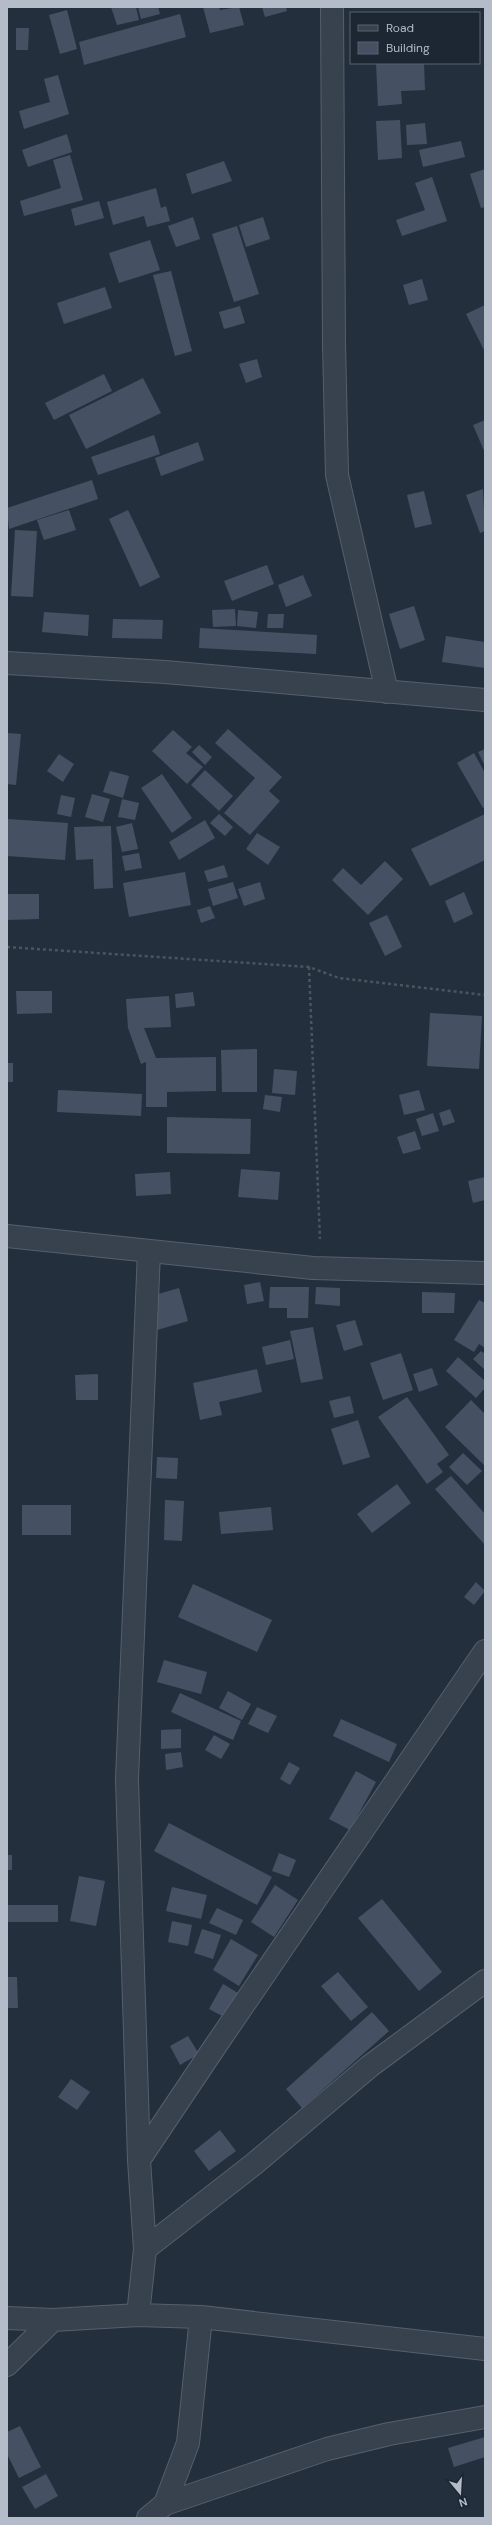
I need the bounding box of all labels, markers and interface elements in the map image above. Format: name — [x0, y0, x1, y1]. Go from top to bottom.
legend — [350, 12, 480, 64]
text: Road — [386, 20, 414, 36]
text: Building — [386, 40, 430, 56]
north arrow — [440, 2473, 480, 2513]
text: N — [457, 2495, 469, 2510]

